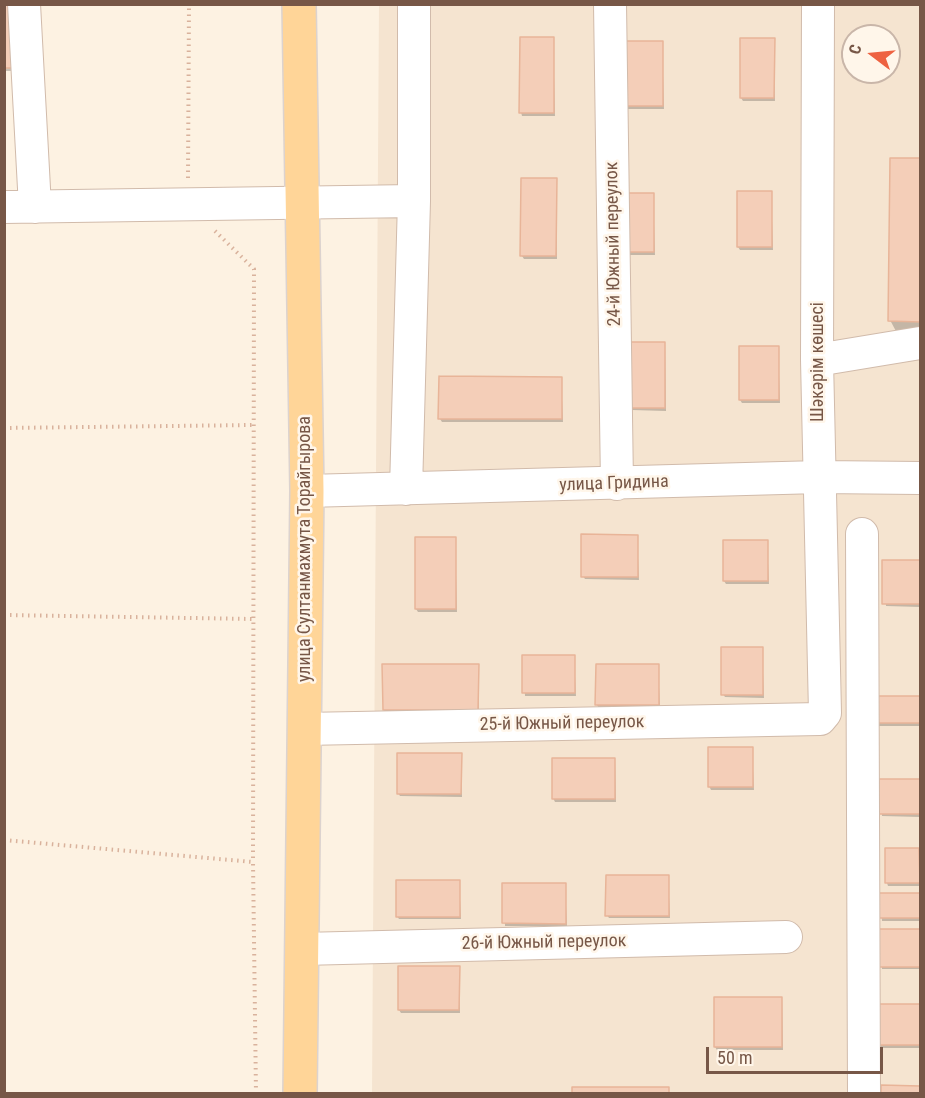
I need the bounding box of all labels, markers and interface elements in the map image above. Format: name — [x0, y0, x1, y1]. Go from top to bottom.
north arrow — [841, 24, 901, 84]
text: С — [845, 42, 866, 56]
street label: 24-й Южный переулок — [602, 161, 626, 327]
street label: Шәкәрім көшесі — [807, 302, 829, 422]
street label: улица Султанмахмута Торайгырова — [294, 416, 316, 682]
street label: улица Гридина — [559, 471, 669, 497]
street label: 25-й Южный переулок — [479, 712, 645, 736]
street label: 26-й Южный переулок — [461, 931, 627, 955]
scale bar — [709, 1035, 886, 1073]
text: 50 m — [717, 1047, 752, 1068]

